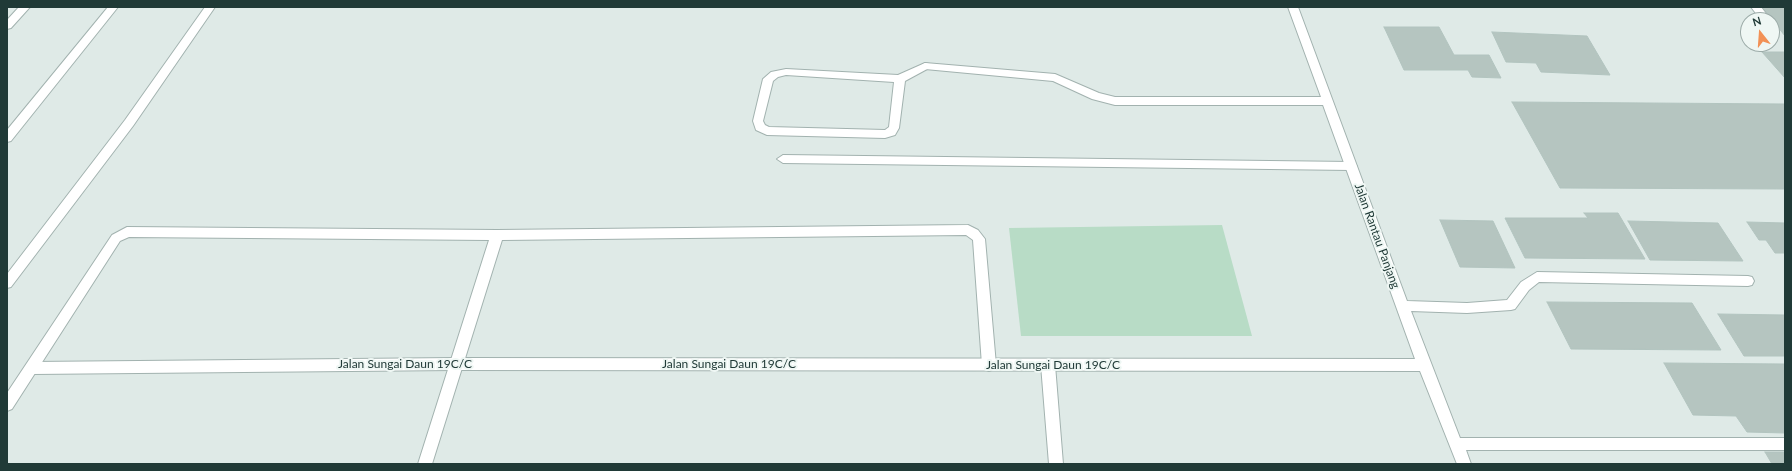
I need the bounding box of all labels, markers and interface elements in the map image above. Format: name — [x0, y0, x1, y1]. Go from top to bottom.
north arrow — [1740, 12, 1780, 52]
text: N — [1751, 14, 1763, 28]
street label: Jalan Rantau Panjang — [1351, 181, 1403, 291]
street label: Jalan Sungai Daun 19C/C — [338, 357, 472, 371]
street label: Jalan Sungai Daun 19C/C — [662, 357, 796, 371]
street label: Jalan Sungai Daun 19C/C — [986, 358, 1120, 372]

